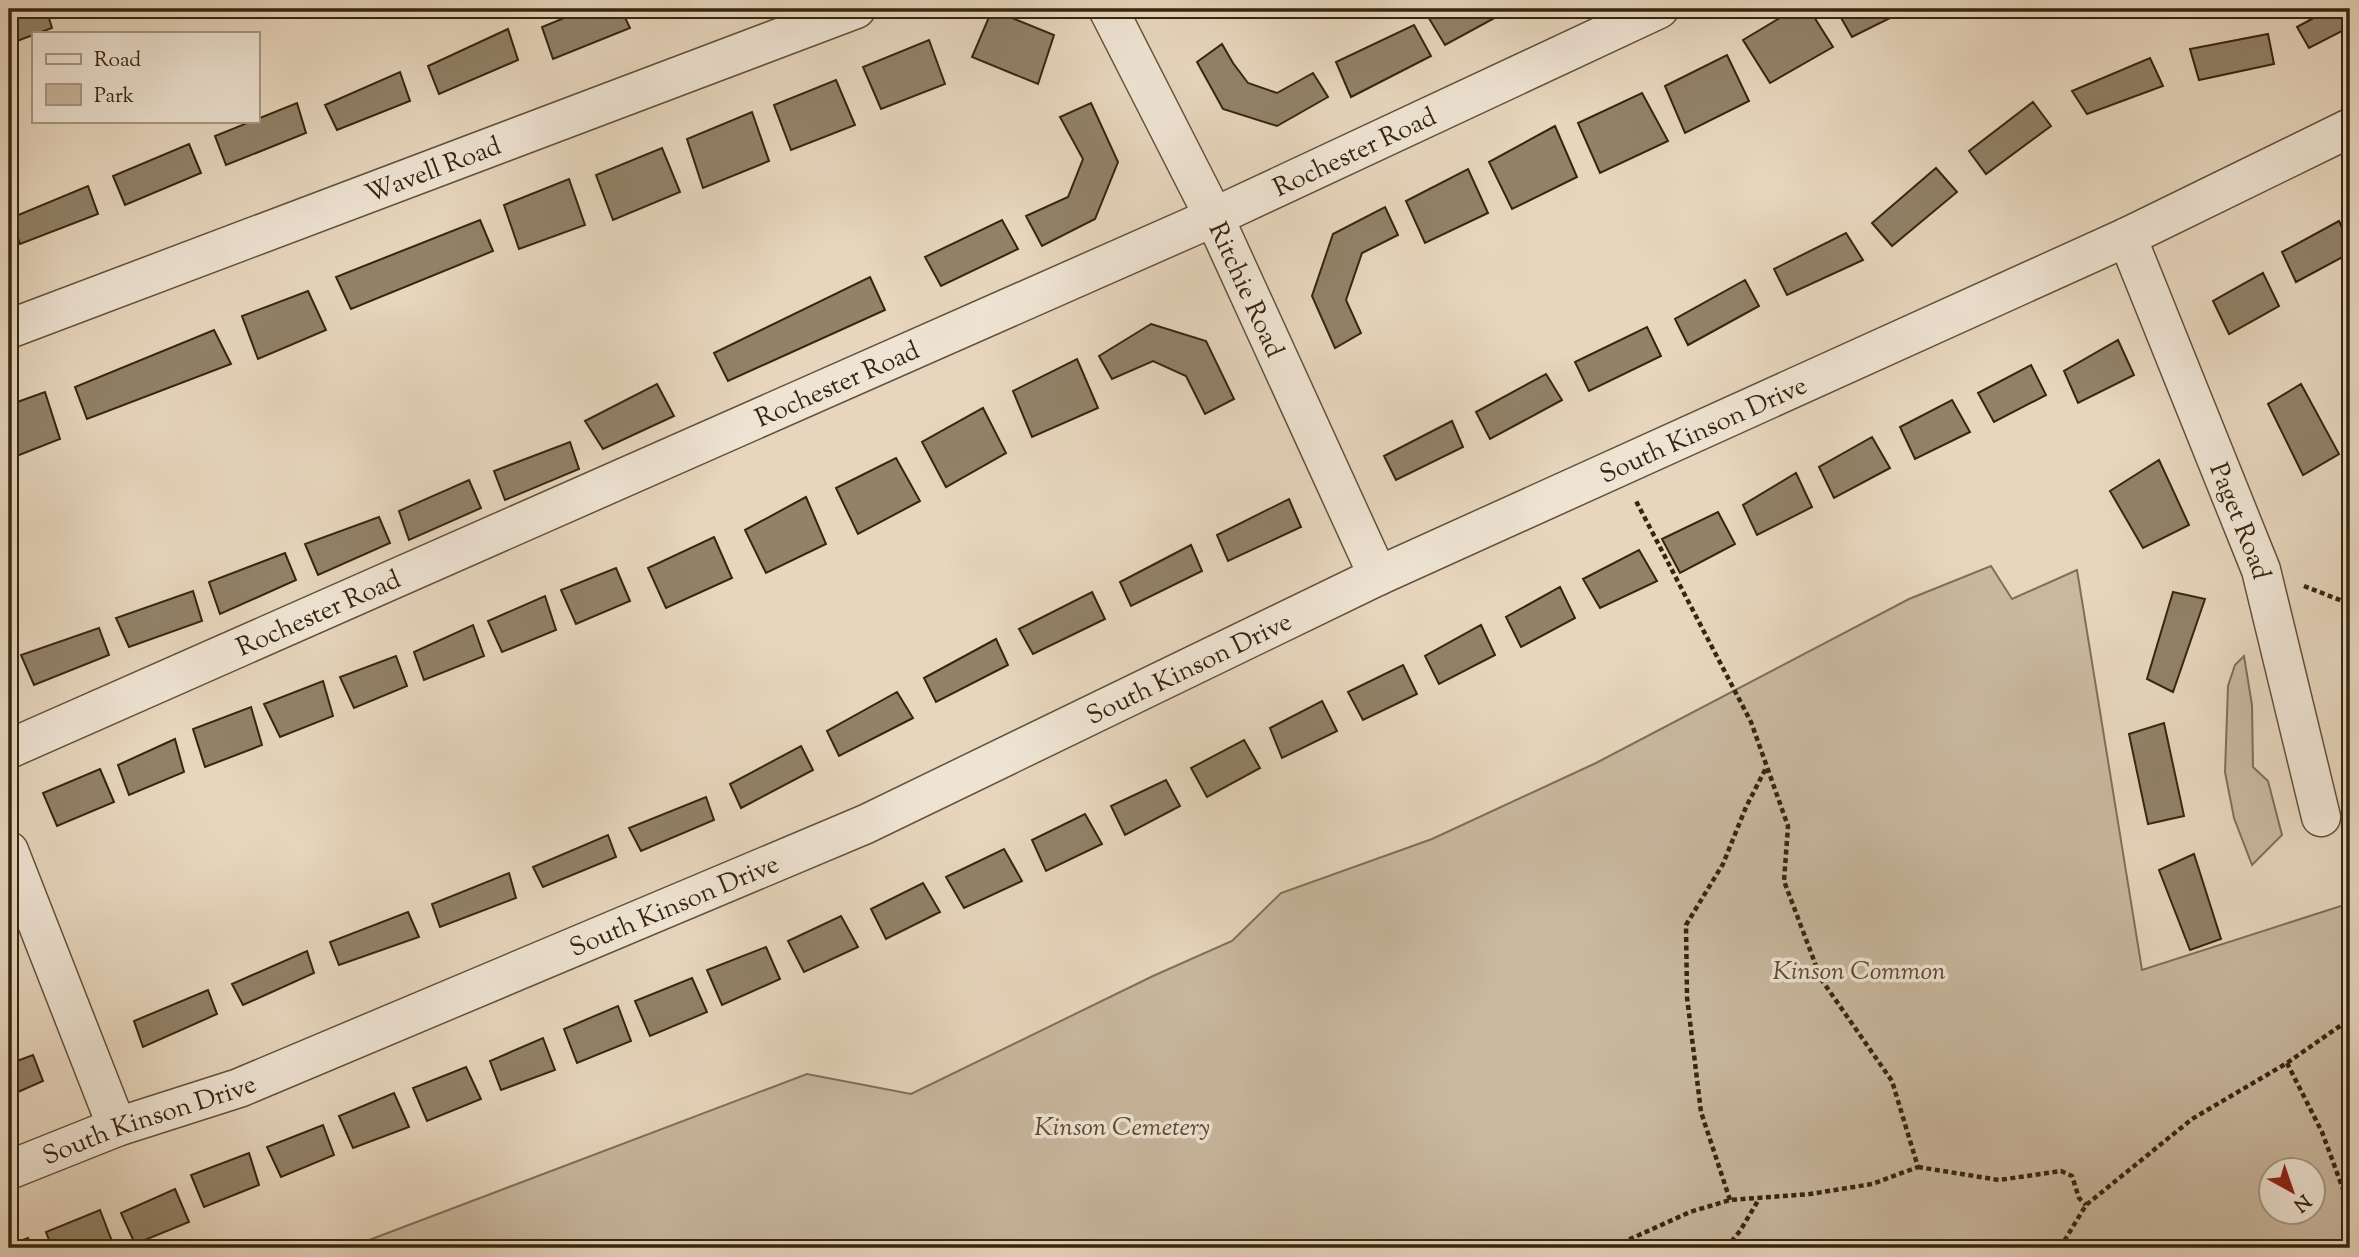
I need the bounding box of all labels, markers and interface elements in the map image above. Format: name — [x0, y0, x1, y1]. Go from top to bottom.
legend — [32, 32, 259, 122]
text: Road — [94, 46, 141, 76]
text: Park — [94, 82, 135, 112]
street label: Rochester Road — [1268, 100, 1443, 208]
street label: Wavell Road — [361, 129, 507, 214]
street label: Ritchie Road — [1198, 217, 1292, 364]
street label: Rochester Road — [750, 333, 926, 438]
street label: South Kinson Drive — [1594, 368, 1813, 494]
street label: Paget Road — [2199, 458, 2279, 584]
street label: Rochester Road — [231, 562, 407, 667]
street label: South Kinson Drive — [1081, 605, 1298, 736]
street label: South Kinson Drive — [564, 847, 785, 968]
park label: Kinson Common — [1772, 954, 1946, 991]
street label: South Kinson Drive — [37, 1067, 263, 1176]
park label: Kinson Cemetery — [1034, 1110, 1210, 1147]
north arrow — [2258, 1156, 2328, 1226]
text: N — [2287, 1187, 2316, 1217]

